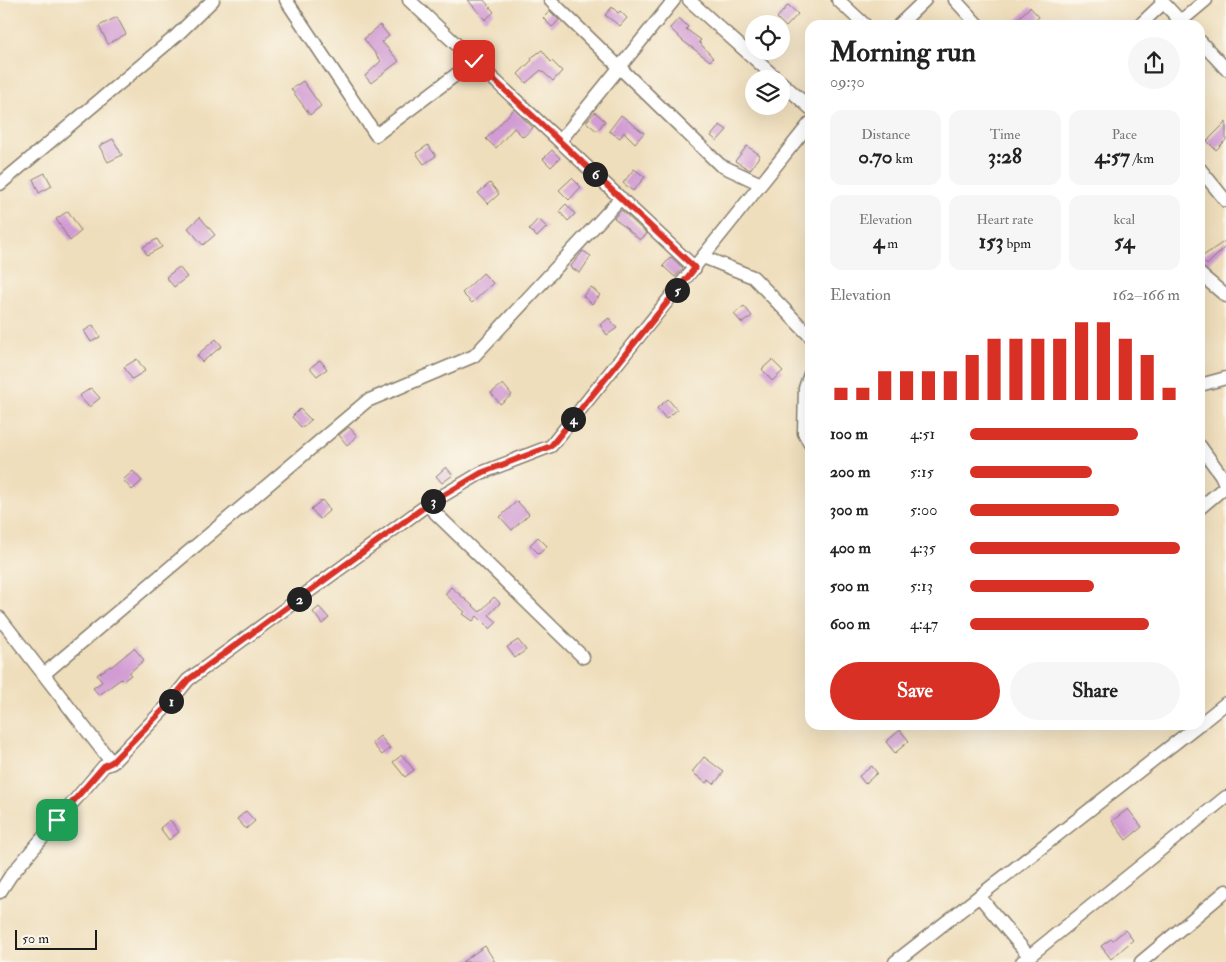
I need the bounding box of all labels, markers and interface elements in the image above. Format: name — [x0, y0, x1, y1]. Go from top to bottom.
map controls — [745, 15, 790, 115]
button: locate — [745, 15, 790, 60]
text: Morning run — [830, 35, 976, 70]
button: share — [1128, 37, 1180, 89]
pin — [453, 40, 495, 82]
icon: check — [460, 47, 488, 75]
button: layers — [745, 70, 790, 115]
text: 09:30 — [830, 72, 865, 92]
text: Distance — [861, 126, 910, 143]
text: Time — [990, 126, 1020, 143]
text: Pace — [1112, 126, 1137, 143]
text: 0.70 — [858, 143, 893, 170]
text: 3:28 — [988, 143, 1022, 170]
text: 4:57 — [1095, 143, 1130, 170]
text: km — [893, 150, 913, 167]
text: /km — [1130, 150, 1154, 167]
pin: 6 — [582, 162, 608, 186]
text: 6 — [592, 166, 599, 183]
text: Elevation — [859, 211, 912, 228]
text: Heart rate — [976, 211, 1033, 228]
text: kcal — [1114, 211, 1135, 228]
text: 4 — [873, 228, 884, 255]
text: 153 — [979, 228, 1003, 255]
text: 54 — [1114, 228, 1134, 255]
text: m — [884, 235, 898, 252]
text: bpm — [1003, 235, 1031, 252]
pin: 5 — [664, 278, 690, 302]
text: 5 — [674, 282, 681, 299]
text: Elevation — [830, 285, 891, 305]
text: 162–166 m — [1113, 285, 1180, 305]
pin: 4 — [560, 406, 586, 432]
text: 4 — [570, 411, 577, 428]
text: 100 m — [830, 424, 868, 444]
text: 4:51 — [910, 424, 935, 444]
text: 200 m — [830, 462, 870, 482]
text: 5:15 — [910, 462, 934, 482]
pin: 3 — [420, 488, 446, 514]
text: 3 — [431, 493, 436, 510]
text: 300 m — [830, 500, 868, 520]
text: 5:00 — [910, 500, 937, 520]
text: 400 m — [830, 538, 871, 558]
text: 4:35 — [910, 538, 936, 558]
text: 500 m — [830, 576, 869, 596]
text: 5:13 — [910, 576, 933, 596]
pin: 2 — [286, 586, 312, 612]
text: 2 — [296, 591, 303, 608]
text: 600 m — [830, 614, 870, 634]
text: 4:47 — [910, 614, 938, 634]
button: Save — [830, 662, 1000, 720]
button: Share — [1010, 662, 1180, 720]
pin: 1 — [158, 688, 184, 714]
text: 1 — [169, 693, 174, 710]
pin — [36, 799, 78, 841]
icon: arrive — [43, 806, 71, 834]
scale bar — [15, 927, 98, 950]
text: 50 m — [22, 930, 49, 947]

